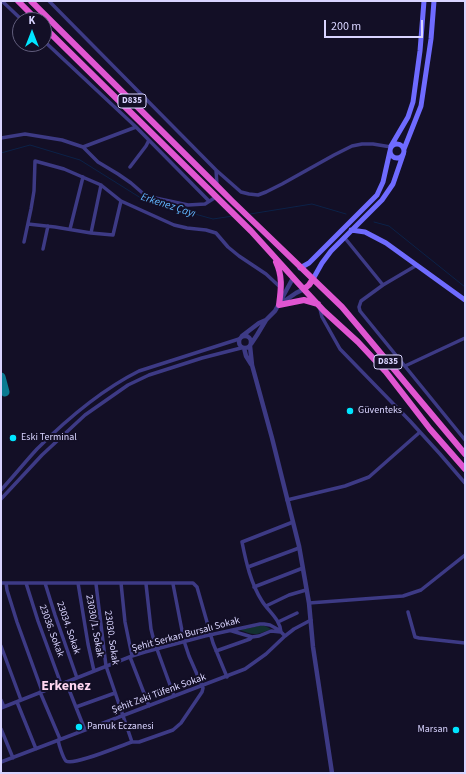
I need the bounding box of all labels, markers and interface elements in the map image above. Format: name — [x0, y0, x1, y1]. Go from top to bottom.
north arrow — [12, 12, 52, 52]
scale bar — [326, 12, 425, 38]
text: K — [29, 13, 35, 28]
text: 200 m — [331, 18, 361, 35]
road number: D835 — [118, 94, 146, 108]
water label: Erkenez Çayı — [139, 191, 197, 221]
road number: D835 — [374, 355, 402, 369]
place label: Güventeks — [358, 405, 402, 417]
marker: Güventeks — [345, 406, 355, 416]
place label: Eski Terminal — [21, 432, 77, 444]
marker: Eski Terminal — [8, 433, 18, 443]
street label: 23030/1. Sokak — [83, 594, 105, 658]
street label: 23034. Sokak — [53, 600, 83, 656]
street label: 23036. Sokak — [36, 603, 66, 659]
street label: 23030. Sokak — [101, 610, 121, 666]
street label: Şehit Serkan Bursalı Sokak — [131, 615, 241, 655]
street label: Şehit Zeki Tüfenk Sokak — [110, 671, 208, 717]
district label: Erkenez — [41, 679, 91, 695]
place label: Pamuk Eczanesi — [87, 721, 154, 733]
marker: Pamuk Eczanesi — [74, 722, 84, 732]
place label: Marsan — [418, 724, 448, 736]
marker: Marsan — [451, 725, 461, 735]

